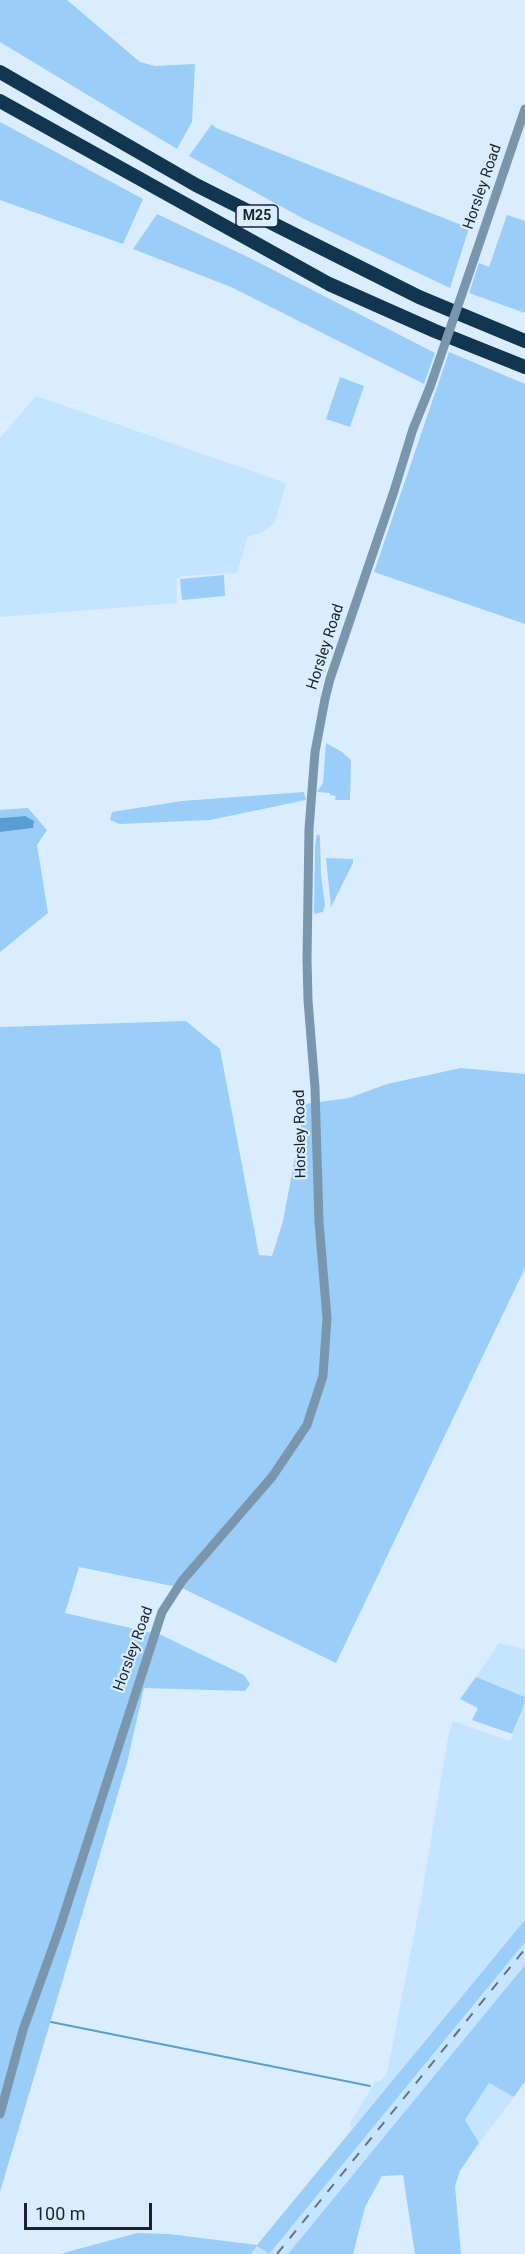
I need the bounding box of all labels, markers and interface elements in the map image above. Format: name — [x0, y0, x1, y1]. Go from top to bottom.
street label: Horsley Road — [460, 142, 506, 232]
road number: M25 — [236, 205, 278, 227]
street label: Horsley Road — [304, 602, 348, 692]
street label: Horsley Road — [291, 1089, 311, 1179]
street label: Horsley Road — [110, 1604, 158, 1694]
scale bar — [27, 2191, 154, 2229]
text: 100 m — [35, 2203, 86, 2224]

